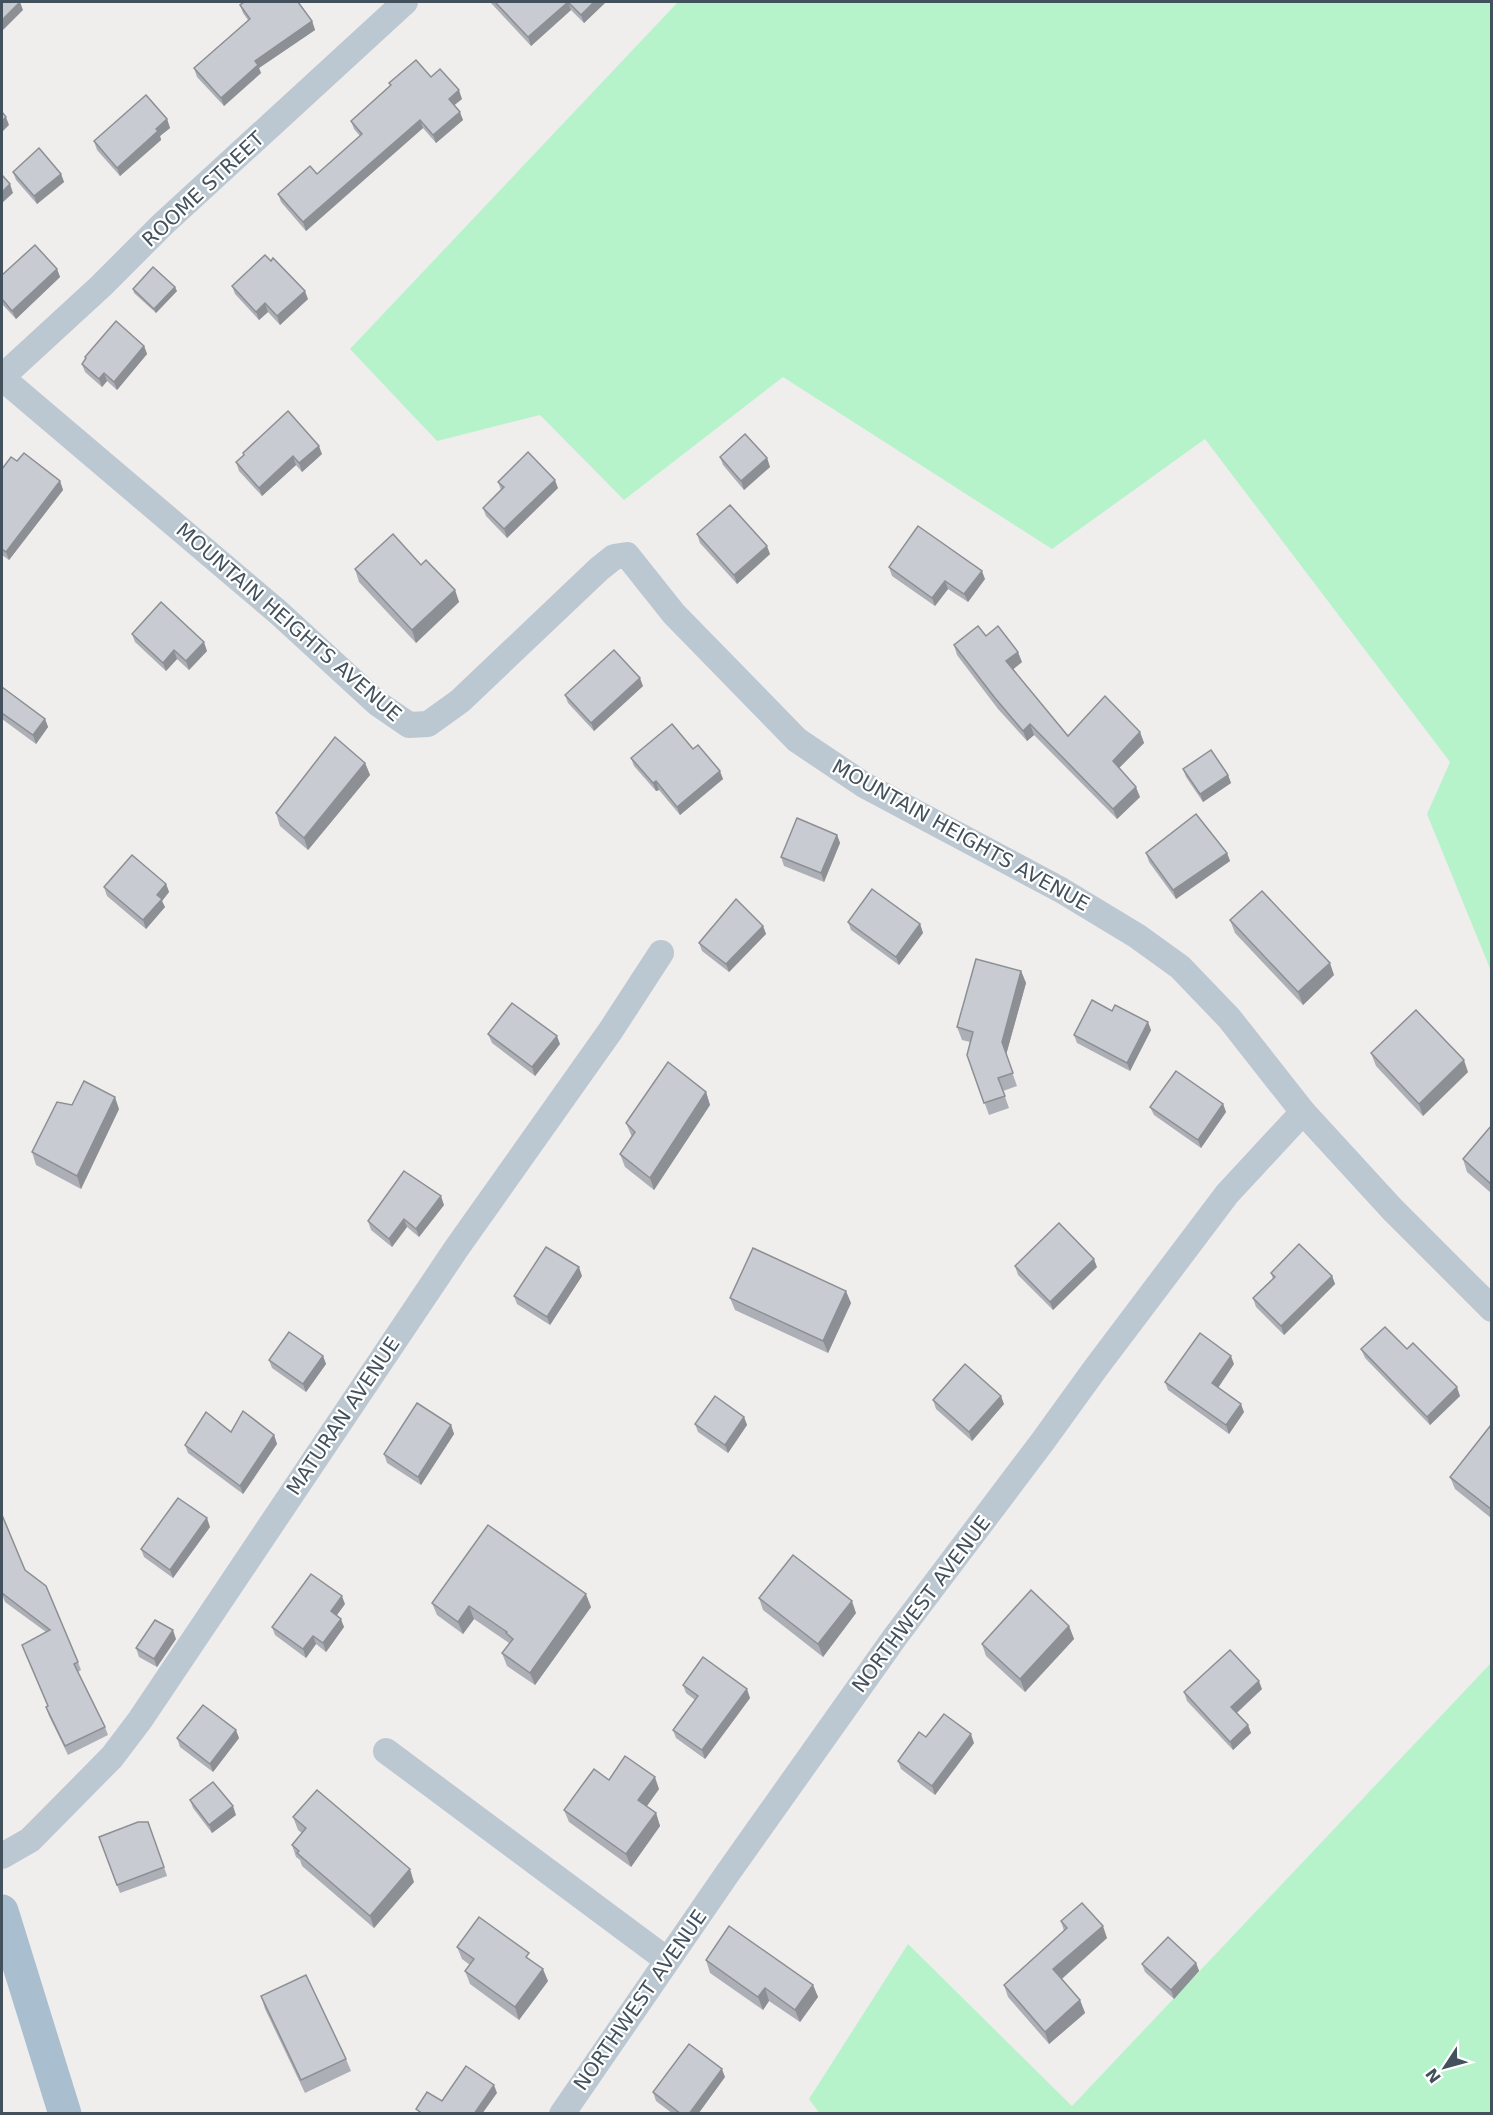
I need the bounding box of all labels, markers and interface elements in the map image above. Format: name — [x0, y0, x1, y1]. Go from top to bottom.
street label: ROOME STREET — [137, 126, 270, 252]
street label: MOUNTAIN HEIGHTS AVENUE — [172, 518, 406, 726]
street label: MOUNTAIN HEIGHTS AVENUE — [828, 754, 1094, 916]
street label: MATURAN AVENUE — [281, 1332, 405, 1500]
street label: NORTHWEST AVENUE — [847, 1511, 995, 1697]
street label: NORTHWEST AVENUE — [568, 1905, 712, 2095]
north arrow — [1415, 2037, 1475, 2097]
text: N — [1422, 2065, 1445, 2087]

